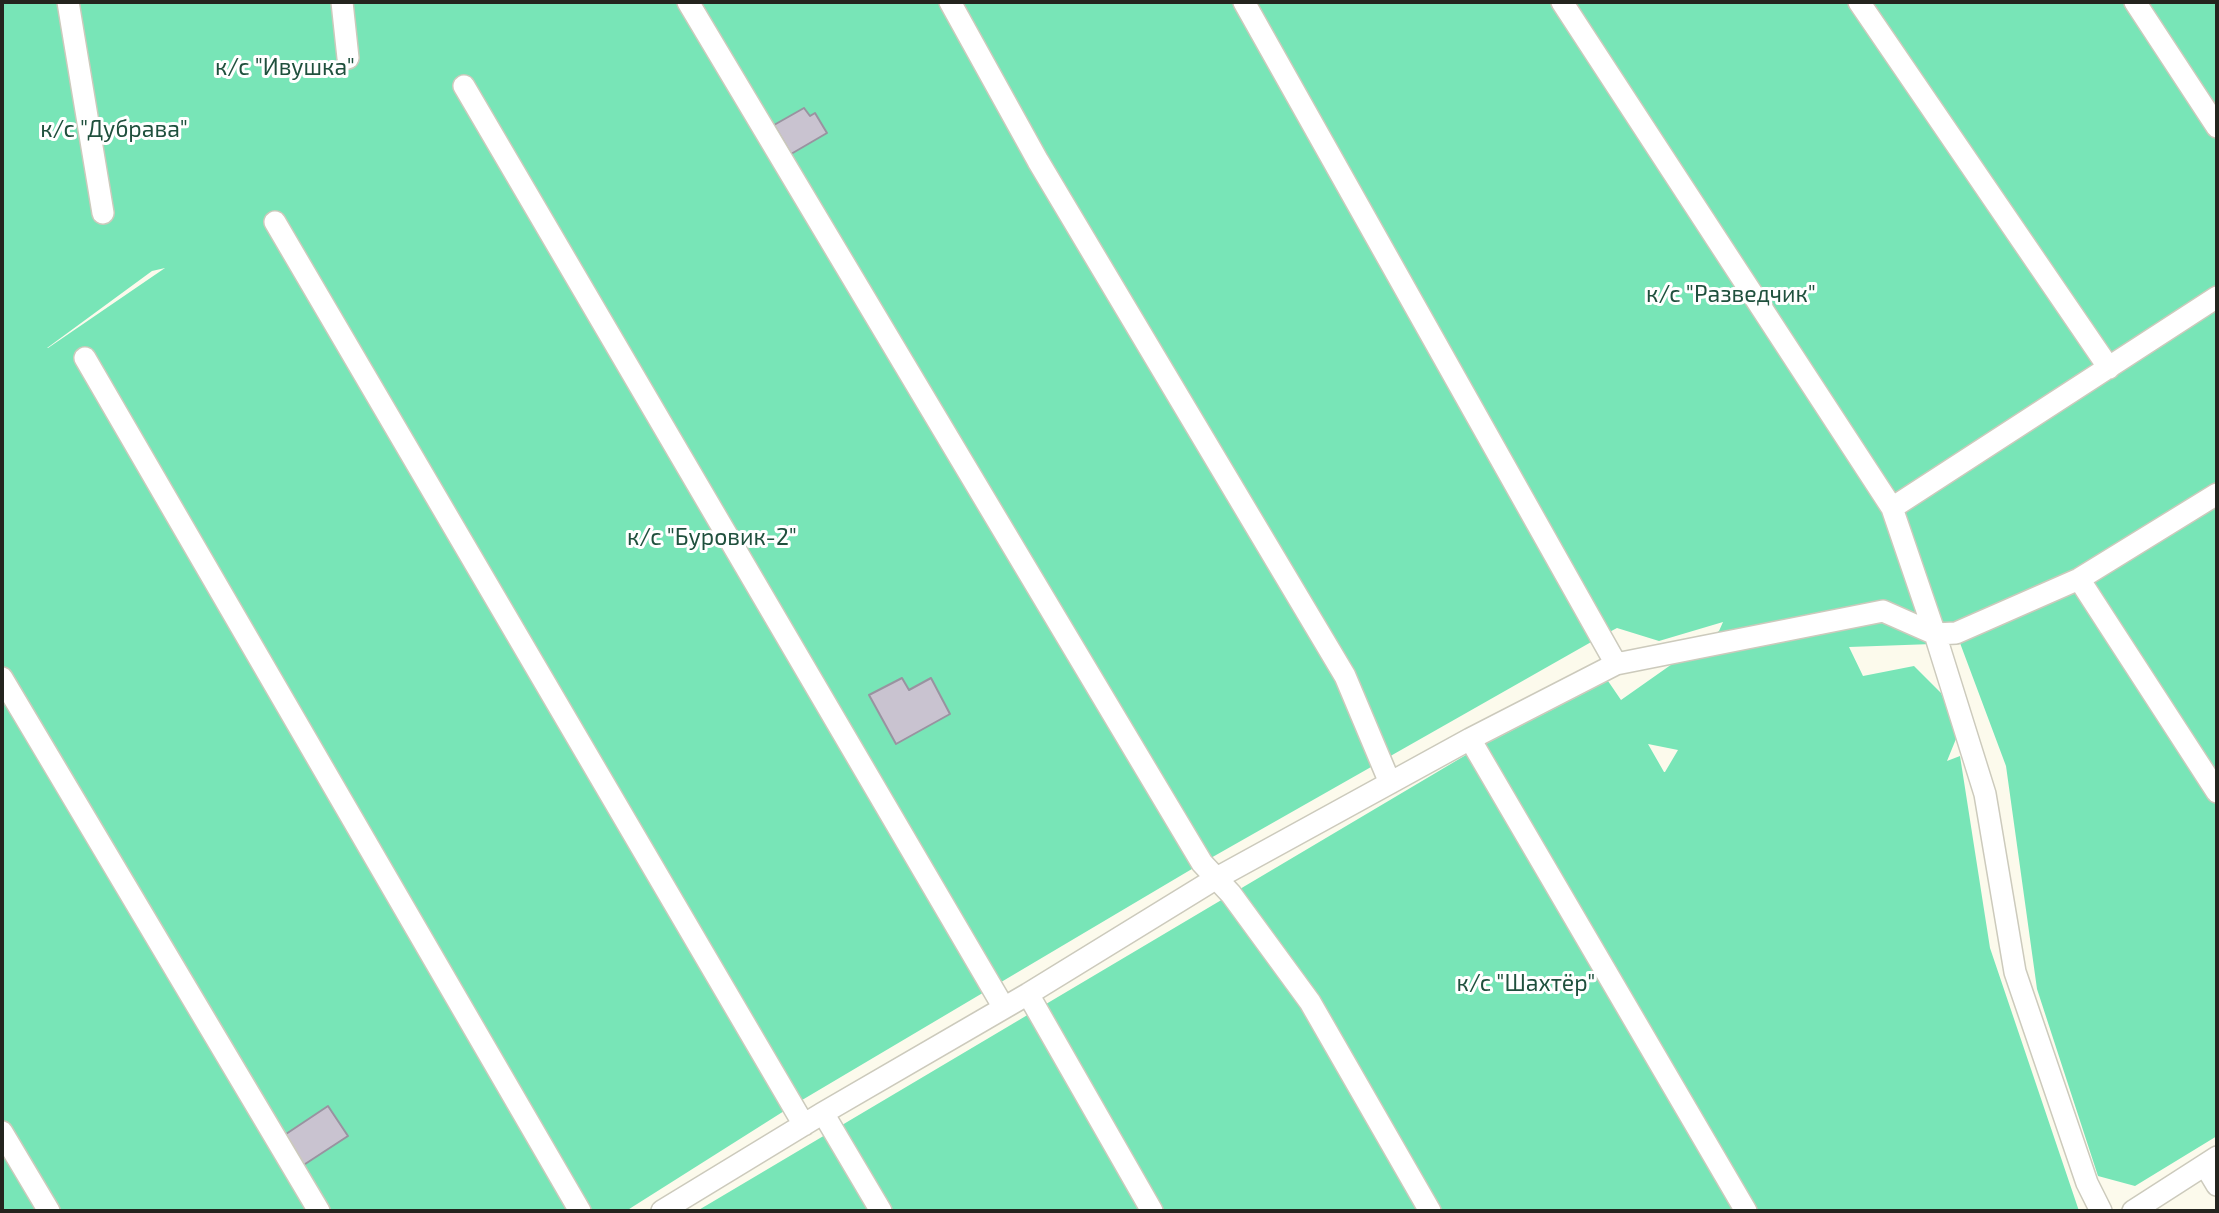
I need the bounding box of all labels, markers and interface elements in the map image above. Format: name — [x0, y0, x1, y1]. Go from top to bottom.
park label: к/с "Ивушка" — [215, 53, 355, 81]
park label: к/с "Дубрава" — [40, 115, 188, 143]
park label: к/с "Разведчик" — [1646, 280, 1816, 308]
park label: к/с "Буровик-2" — [627, 523, 797, 551]
park label: к/с "Шахтёр" — [1457, 969, 1595, 997]

